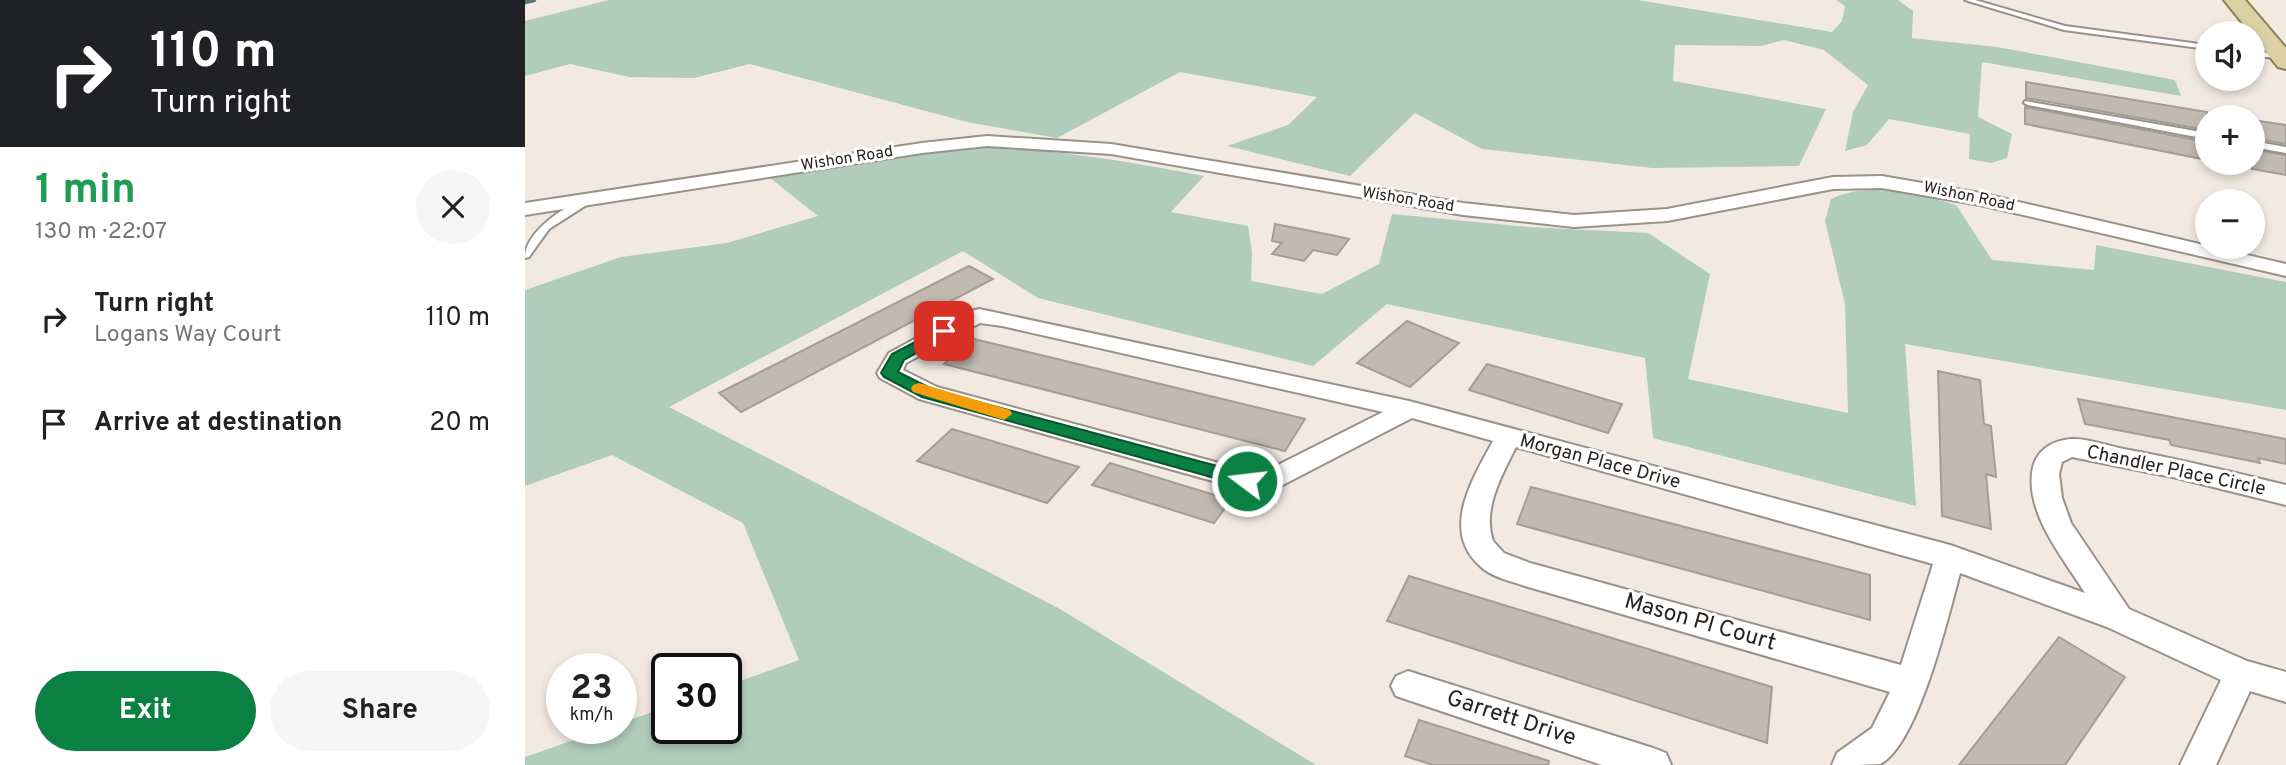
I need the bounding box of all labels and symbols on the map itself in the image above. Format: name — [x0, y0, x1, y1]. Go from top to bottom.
street label: Wishon Road — [800, 142, 894, 176]
street label: Wishon Road — [1921, 178, 2017, 216]
street label: Wishon Road — [1361, 183, 1455, 217]
pin — [914, 301, 974, 361]
street label: Morgan Place Drive — [1517, 429, 1683, 495]
street label: Chandler Place Circle — [2084, 440, 2268, 502]
position arrow — [1210, 444, 1284, 518]
street label: Mason Pl Court — [1621, 588, 1779, 658]
speed limit sign: 30 — [651, 653, 742, 744]
street label: Garrett Drive — [1443, 684, 1579, 754]

